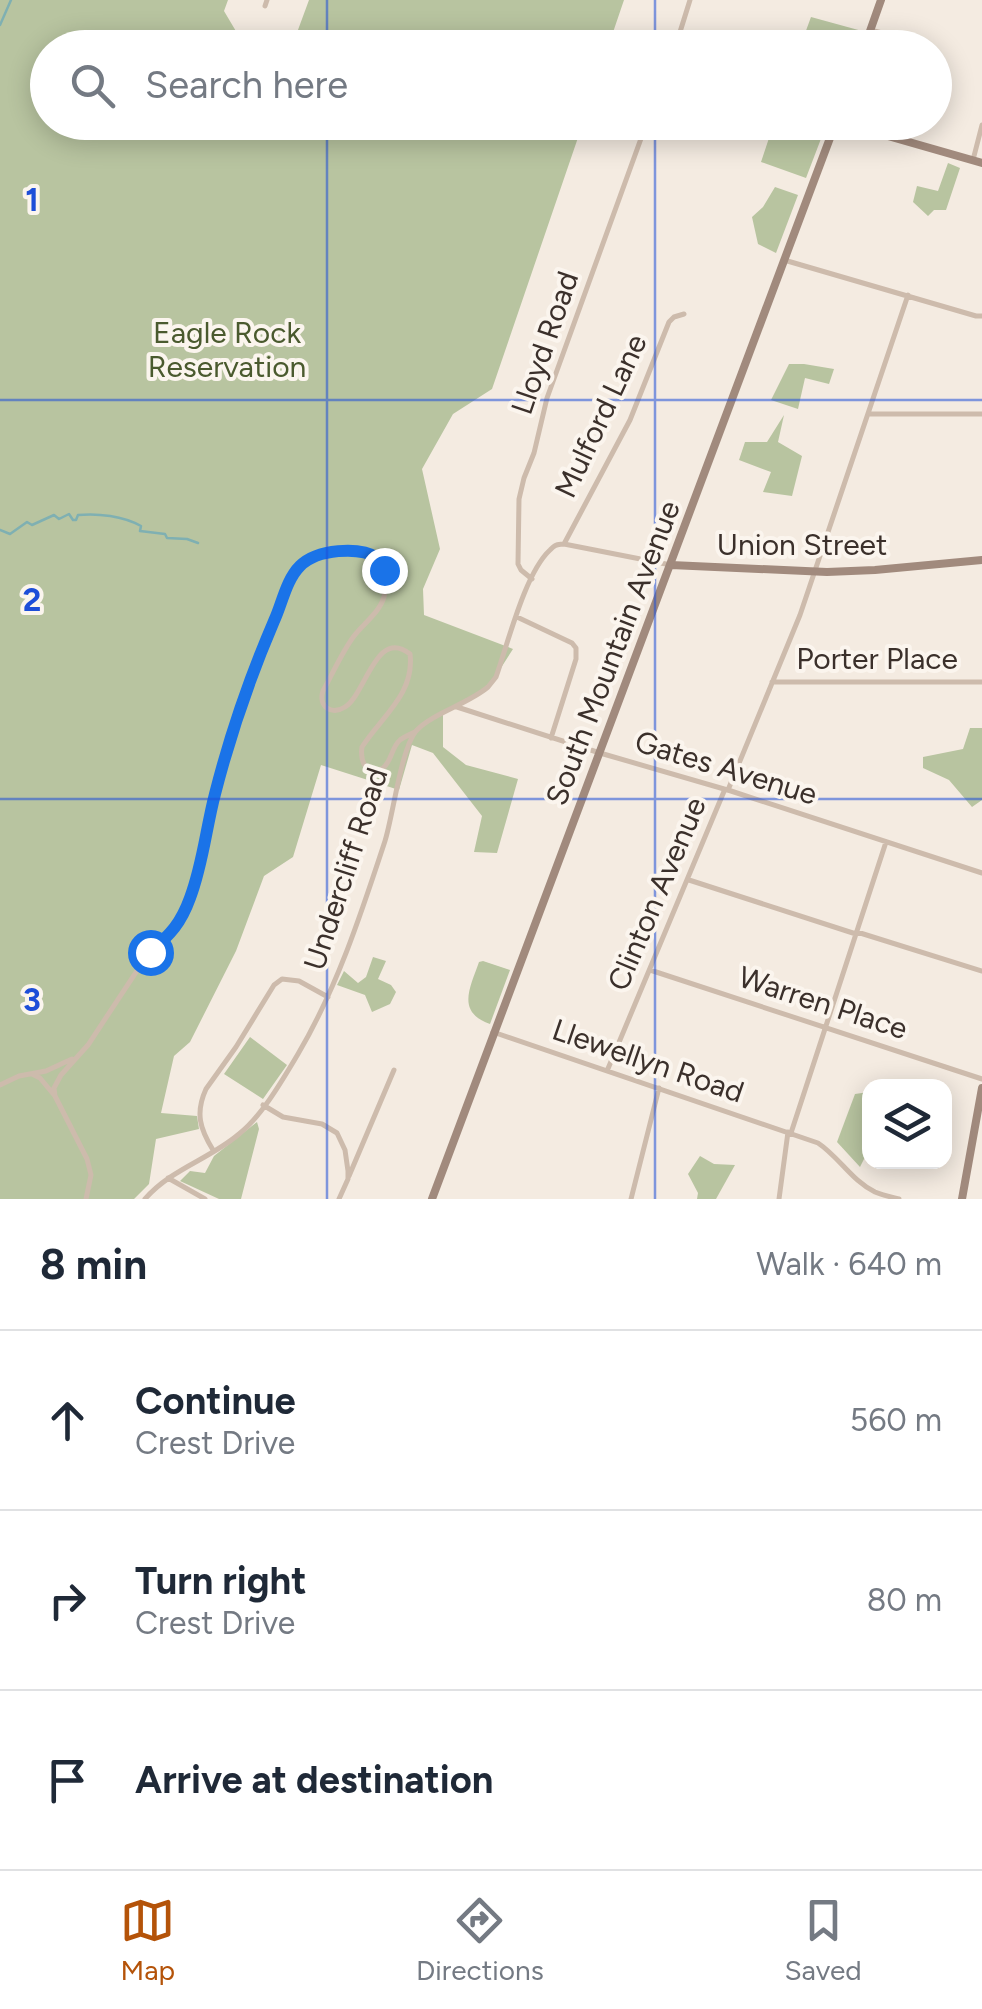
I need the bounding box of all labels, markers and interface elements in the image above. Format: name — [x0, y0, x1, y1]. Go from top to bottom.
search box — [30, 30, 952, 140]
icon: search — [65, 58, 120, 113]
text: Search here — [145, 62, 348, 108]
text: 1 — [25, 181, 39, 219]
street label: Lloyd Road — [503, 267, 586, 419]
park label: Eagle Rock Reservation — [148, 314, 306, 385]
street label: Mulford Lane — [547, 328, 655, 503]
street label: South Mountain Avenue — [537, 495, 688, 810]
street label: Union Street — [717, 526, 887, 563]
route end — [362, 548, 408, 594]
text: 2 — [23, 581, 41, 619]
street label: Porter Place — [796, 640, 958, 677]
street label: Gates Avenue — [631, 722, 822, 813]
street label: Undercliff Road — [295, 763, 396, 975]
street label: Clinton Avenue — [599, 792, 714, 996]
route start — [128, 930, 174, 976]
street label: Warren Place — [734, 958, 912, 1047]
text: 3 — [23, 981, 41, 1019]
street label: Llewellyn Road — [548, 1010, 749, 1111]
map controls — [862, 1079, 952, 1169]
button: layers — [862, 1079, 952, 1169]
text: 8 min — [40, 1239, 147, 1290]
text: Walk · 640 m — [756, 1245, 942, 1283]
text: Continue — [135, 1378, 296, 1424]
icon: ahead — [40, 1393, 95, 1448]
text: 560 m — [850, 1401, 942, 1439]
text: Crest Drive — [135, 1424, 295, 1462]
text: Turn right — [135, 1558, 307, 1604]
icon: right — [40, 1573, 95, 1628]
text: 80 m — [867, 1581, 942, 1619]
text: Crest Drive — [135, 1604, 295, 1642]
icon: arrive — [40, 1753, 95, 1808]
text: Arrive at destination — [135, 1757, 493, 1803]
tab: Map — [120, 1893, 175, 1987]
tab: Directions — [416, 1893, 544, 1987]
tab: Saved — [784, 1893, 862, 1987]

